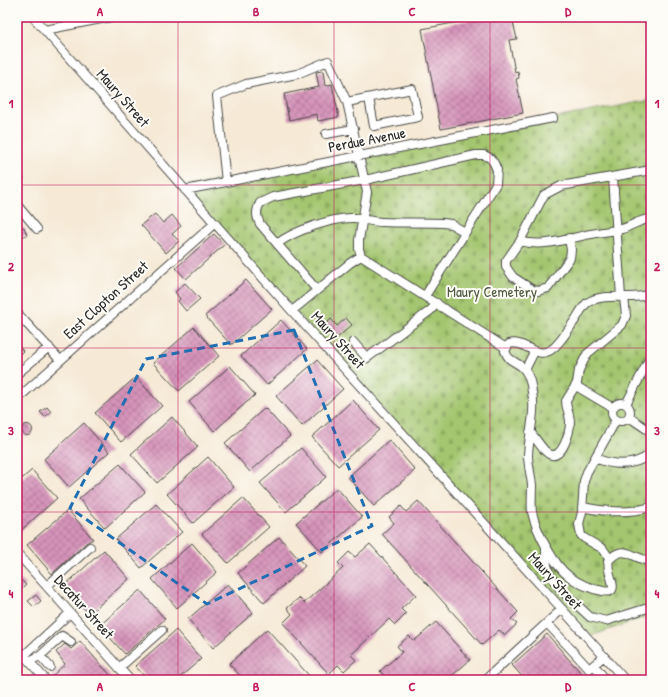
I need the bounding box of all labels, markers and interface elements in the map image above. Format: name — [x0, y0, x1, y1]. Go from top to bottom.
text: A — [97, 2, 104, 20]
text: B — [253, 2, 260, 20]
text: C — [408, 2, 416, 20]
text: D — [565, 2, 572, 20]
street label: Maury Street — [92, 64, 155, 132]
text: 1 — [9, 94, 14, 112]
text: 1 — [655, 94, 660, 112]
street label: Perdue Avenue — [326, 122, 407, 157]
street label: East Clopton Street — [59, 255, 153, 344]
text: 2 — [8, 257, 15, 275]
text: 2 — [654, 257, 661, 275]
park label: Maury Cemetery — [447, 281, 537, 302]
street label: Maury Street — [307, 306, 371, 374]
text: 3 — [8, 421, 14, 439]
text: 3 — [654, 421, 660, 439]
street label: Maury Street — [524, 547, 588, 615]
street label: Decatur Street — [50, 570, 120, 644]
text: 4 — [9, 584, 14, 602]
text: 4 — [655, 584, 660, 602]
text: A — [97, 677, 104, 695]
text: B — [253, 677, 260, 695]
text: C — [408, 677, 416, 695]
text: D — [565, 677, 572, 695]

